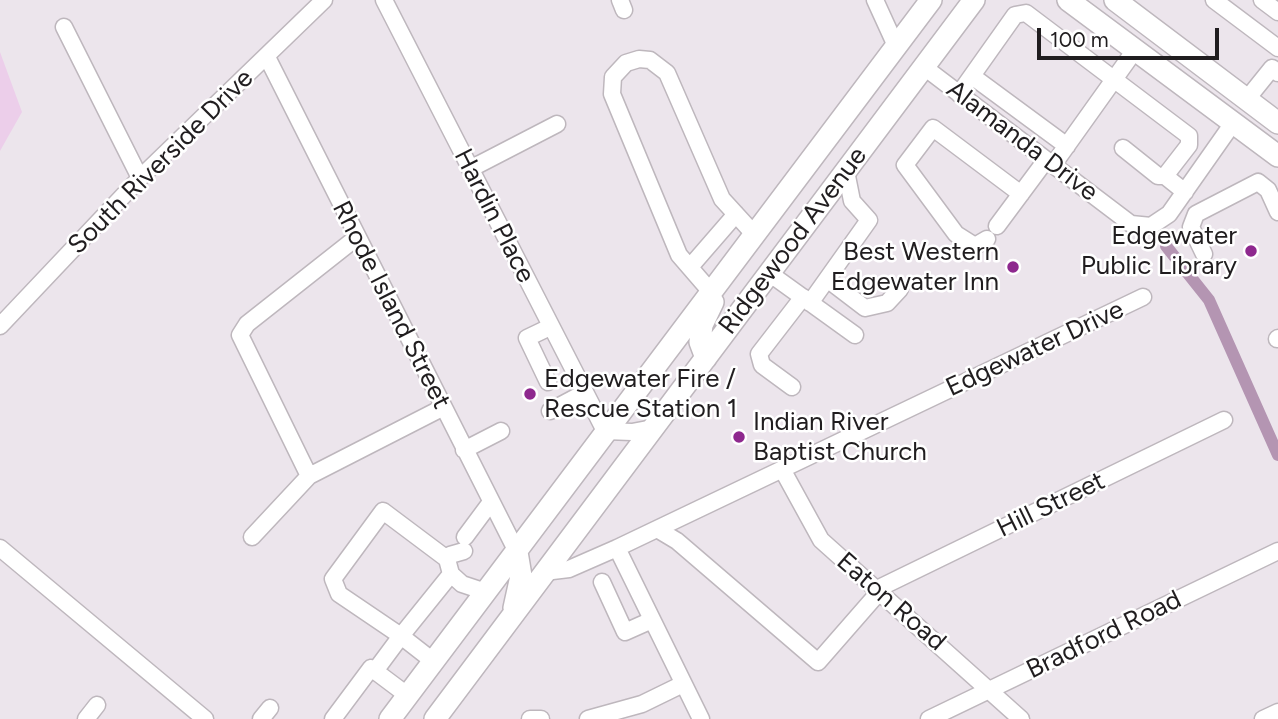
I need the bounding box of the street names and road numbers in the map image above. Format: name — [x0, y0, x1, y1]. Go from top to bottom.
street label: South Riverside Drive — [62, 63, 260, 261]
street label: Alamanda Drive — [940, 74, 1104, 208]
street label: Ridgewood Avenue — [712, 141, 874, 341]
street label: Hardin Place — [447, 144, 541, 288]
street label: Rhode Island Street — [325, 196, 457, 414]
street label: Edgewater Drive — [941, 294, 1129, 404]
street label: Hill Street — [992, 466, 1110, 544]
street label: Eaton Road — [830, 546, 952, 658]
street label: Bradford Road — [1022, 584, 1186, 686]

